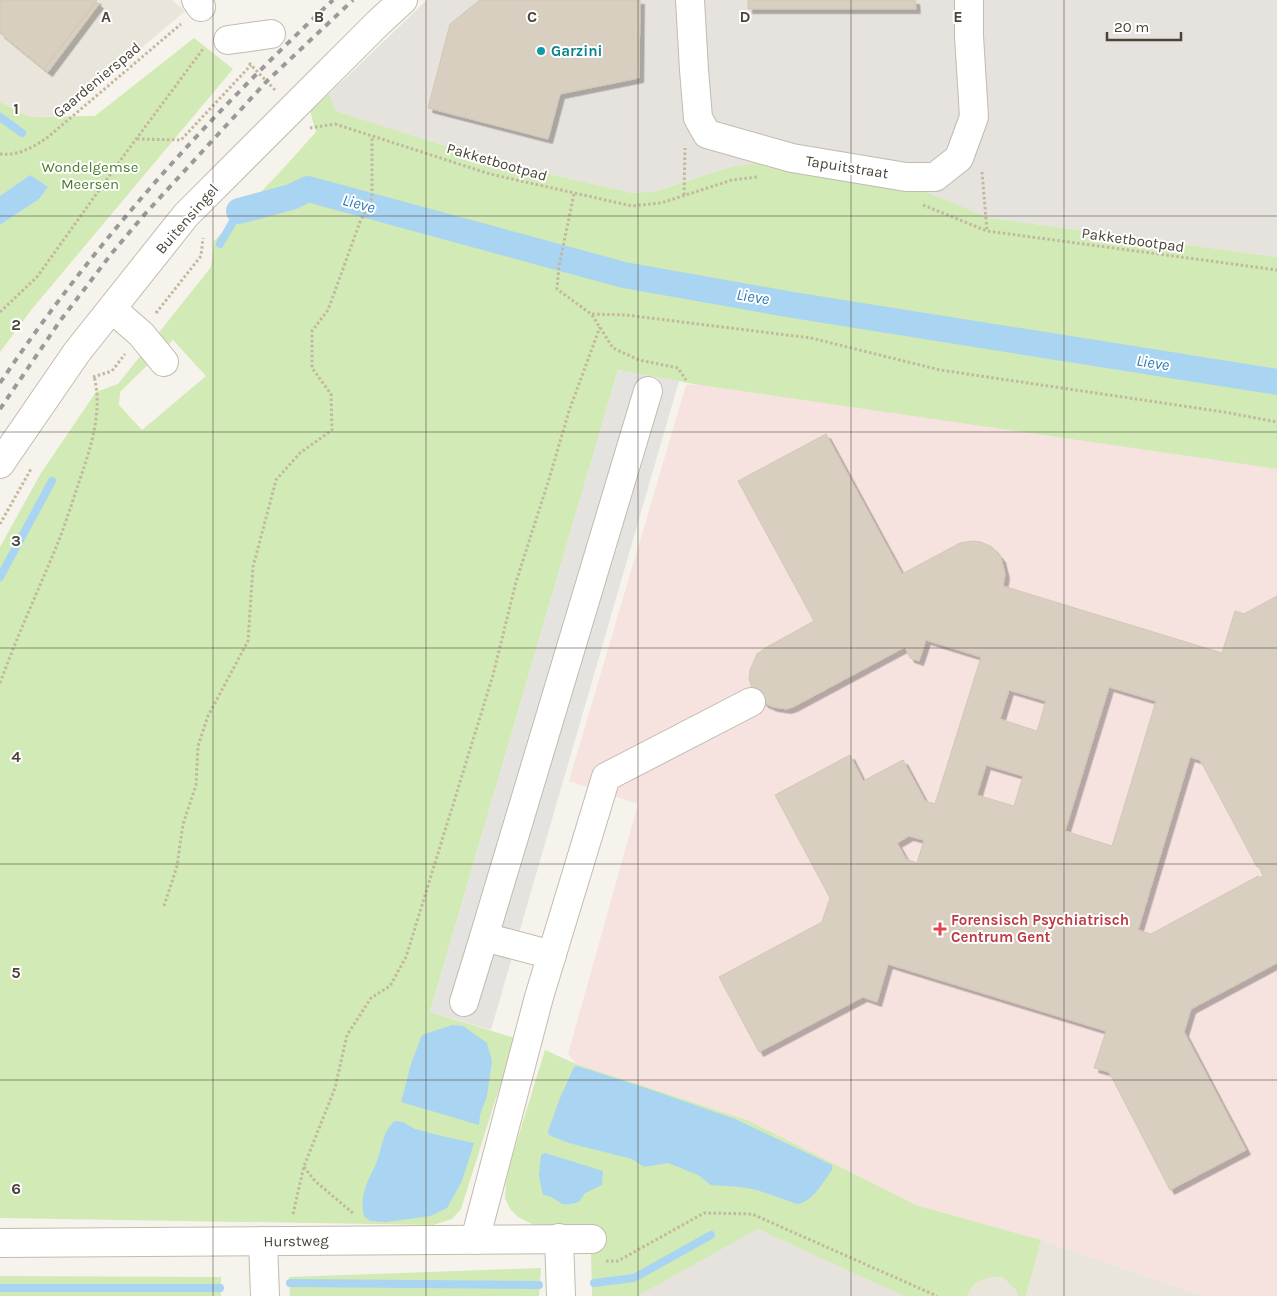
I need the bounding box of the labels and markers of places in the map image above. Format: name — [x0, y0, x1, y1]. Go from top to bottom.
place label: Garzini — [551, 42, 602, 60]
marker: Garzini — [535, 45, 547, 57]
place label: Forensisch Psychiatrisch Centrum Gent — [951, 911, 1129, 946]
marker: Forensisch Psychiatrisch Centrum Gent — [933, 922, 947, 936]

